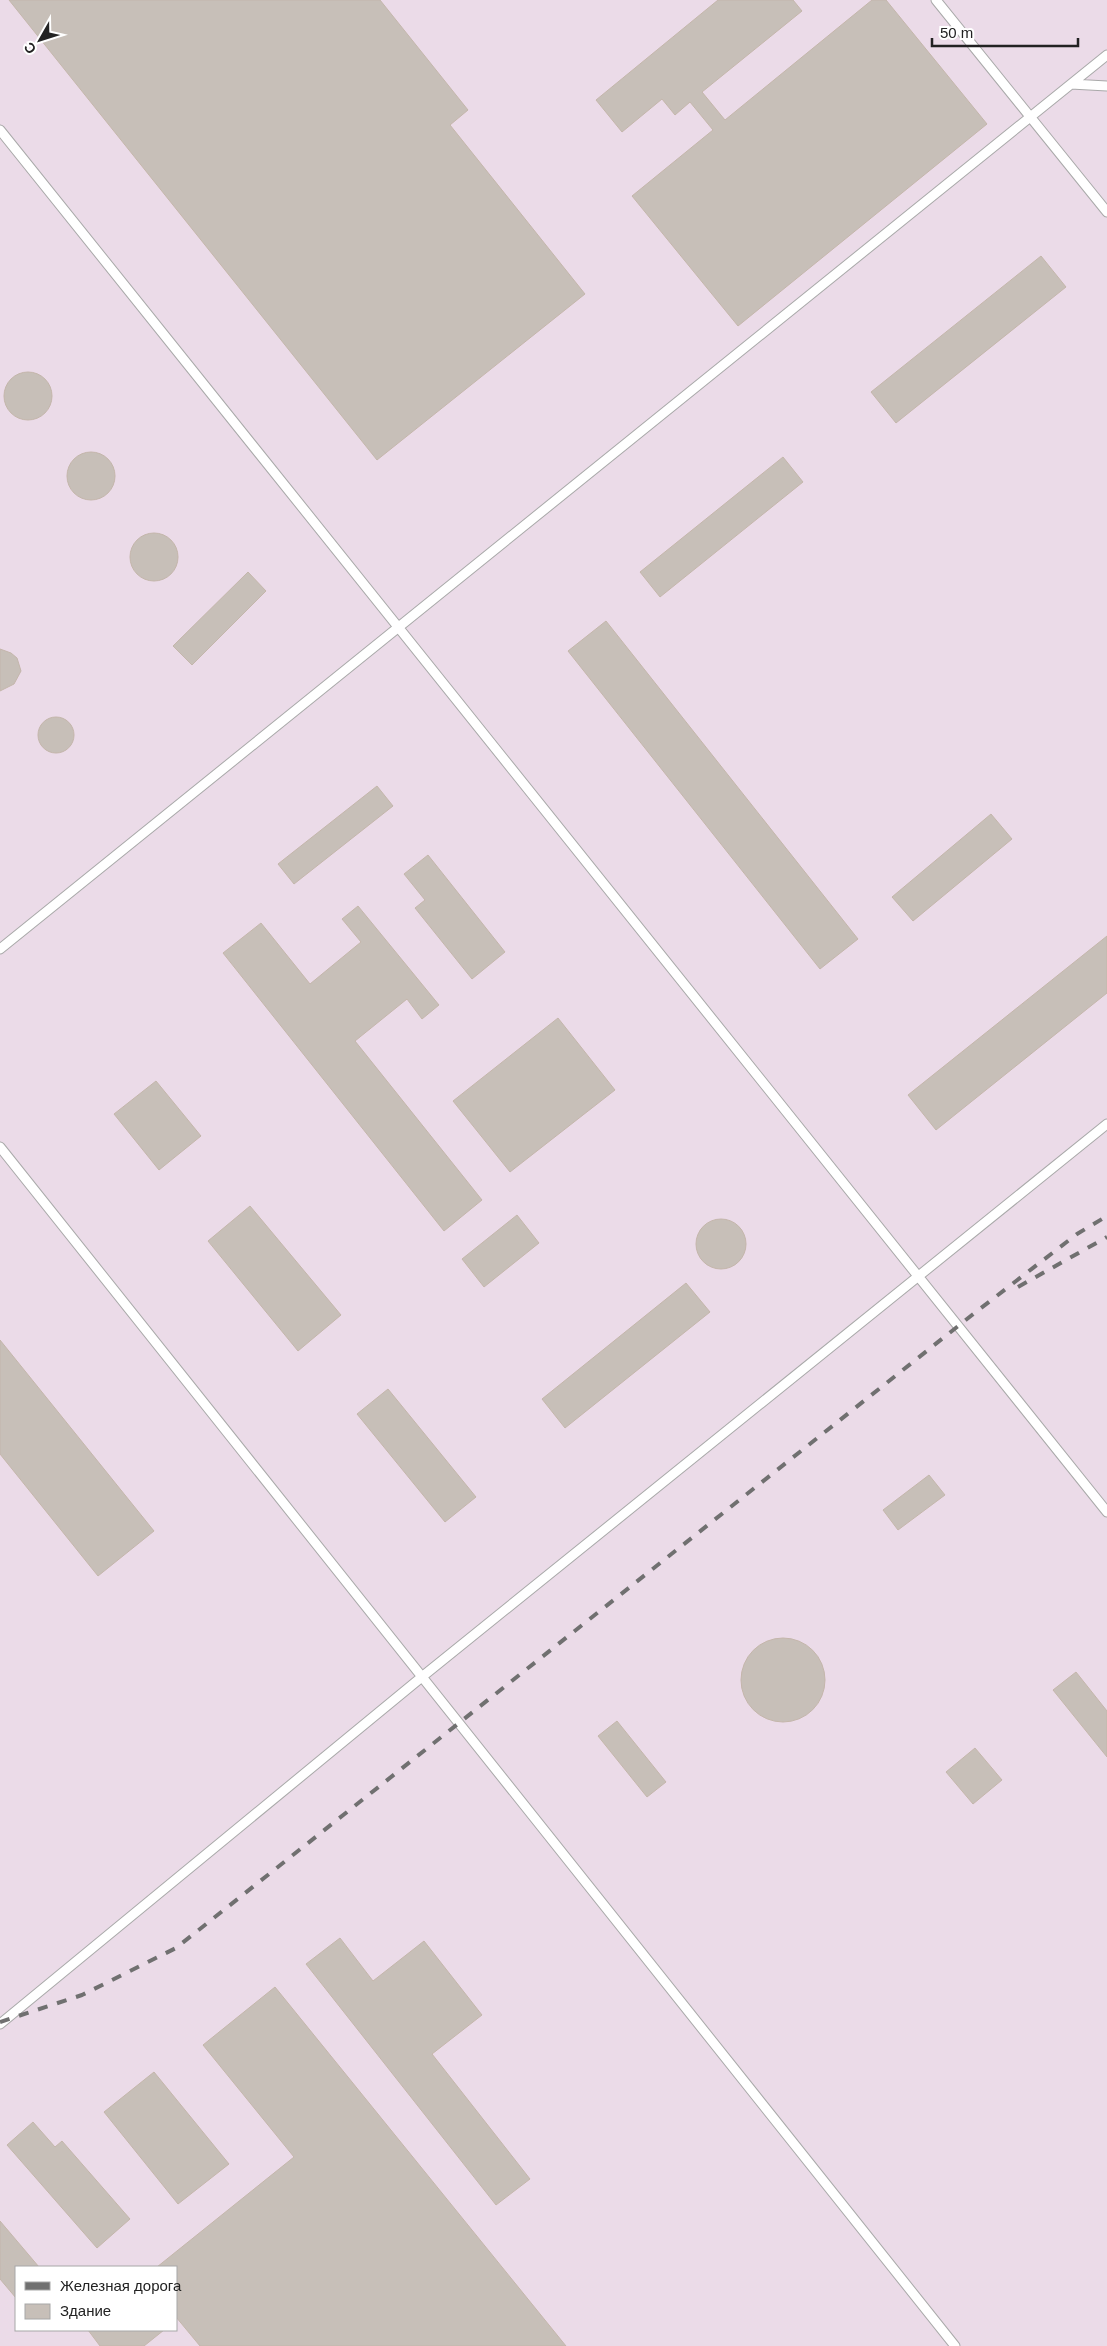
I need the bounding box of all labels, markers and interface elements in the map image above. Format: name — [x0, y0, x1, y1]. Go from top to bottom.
north arrow — [15, 15, 65, 65]
scale bar — [932, 15, 1078, 47]
text: 50 m — [940, 24, 973, 41]
text: С — [20, 39, 39, 57]
legend — [15, 2266, 178, 2331]
text: Железная дорога — [60, 2277, 182, 2294]
text: Здание — [60, 2302, 111, 2319]

